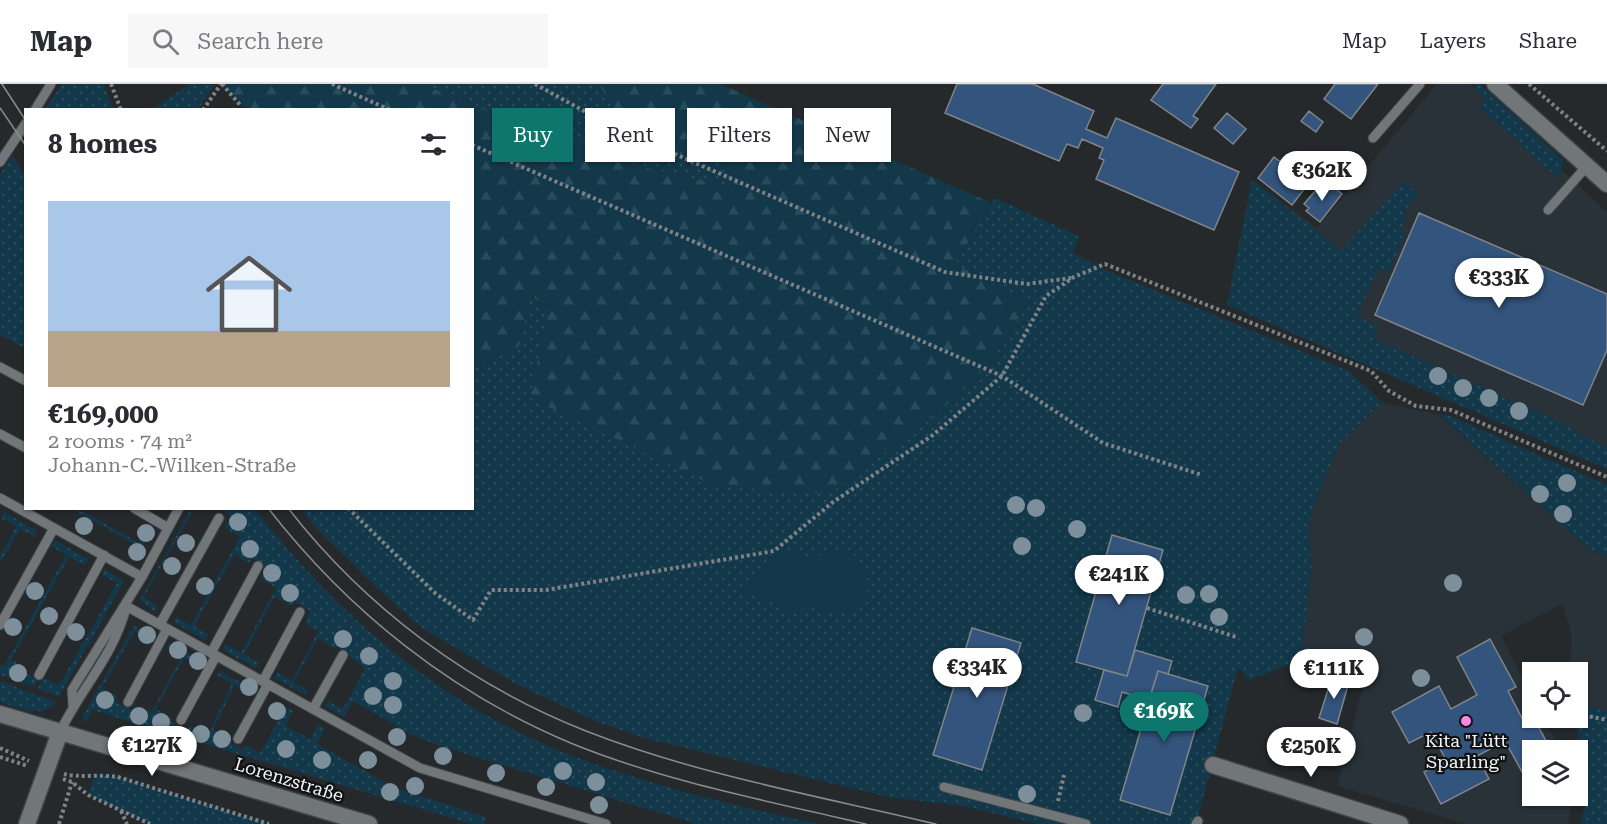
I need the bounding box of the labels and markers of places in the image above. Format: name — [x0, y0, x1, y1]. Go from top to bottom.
pin: €362K — [1280, 151, 1364, 202]
pin: €333K — [1457, 258, 1541, 309]
pin: €241K — [1077, 555, 1161, 606]
pin: €334K — [935, 648, 1019, 699]
pin: €111K — [1292, 649, 1376, 700]
pin: €169K — [1122, 692, 1206, 743]
marker: Kita "Lütt Sparling" — [1459, 714, 1473, 728]
pin: €127K — [110, 726, 194, 777]
pin: €250K — [1269, 727, 1353, 778]
place label: Kita "Lütt Sparling" — [1425, 730, 1508, 772]

